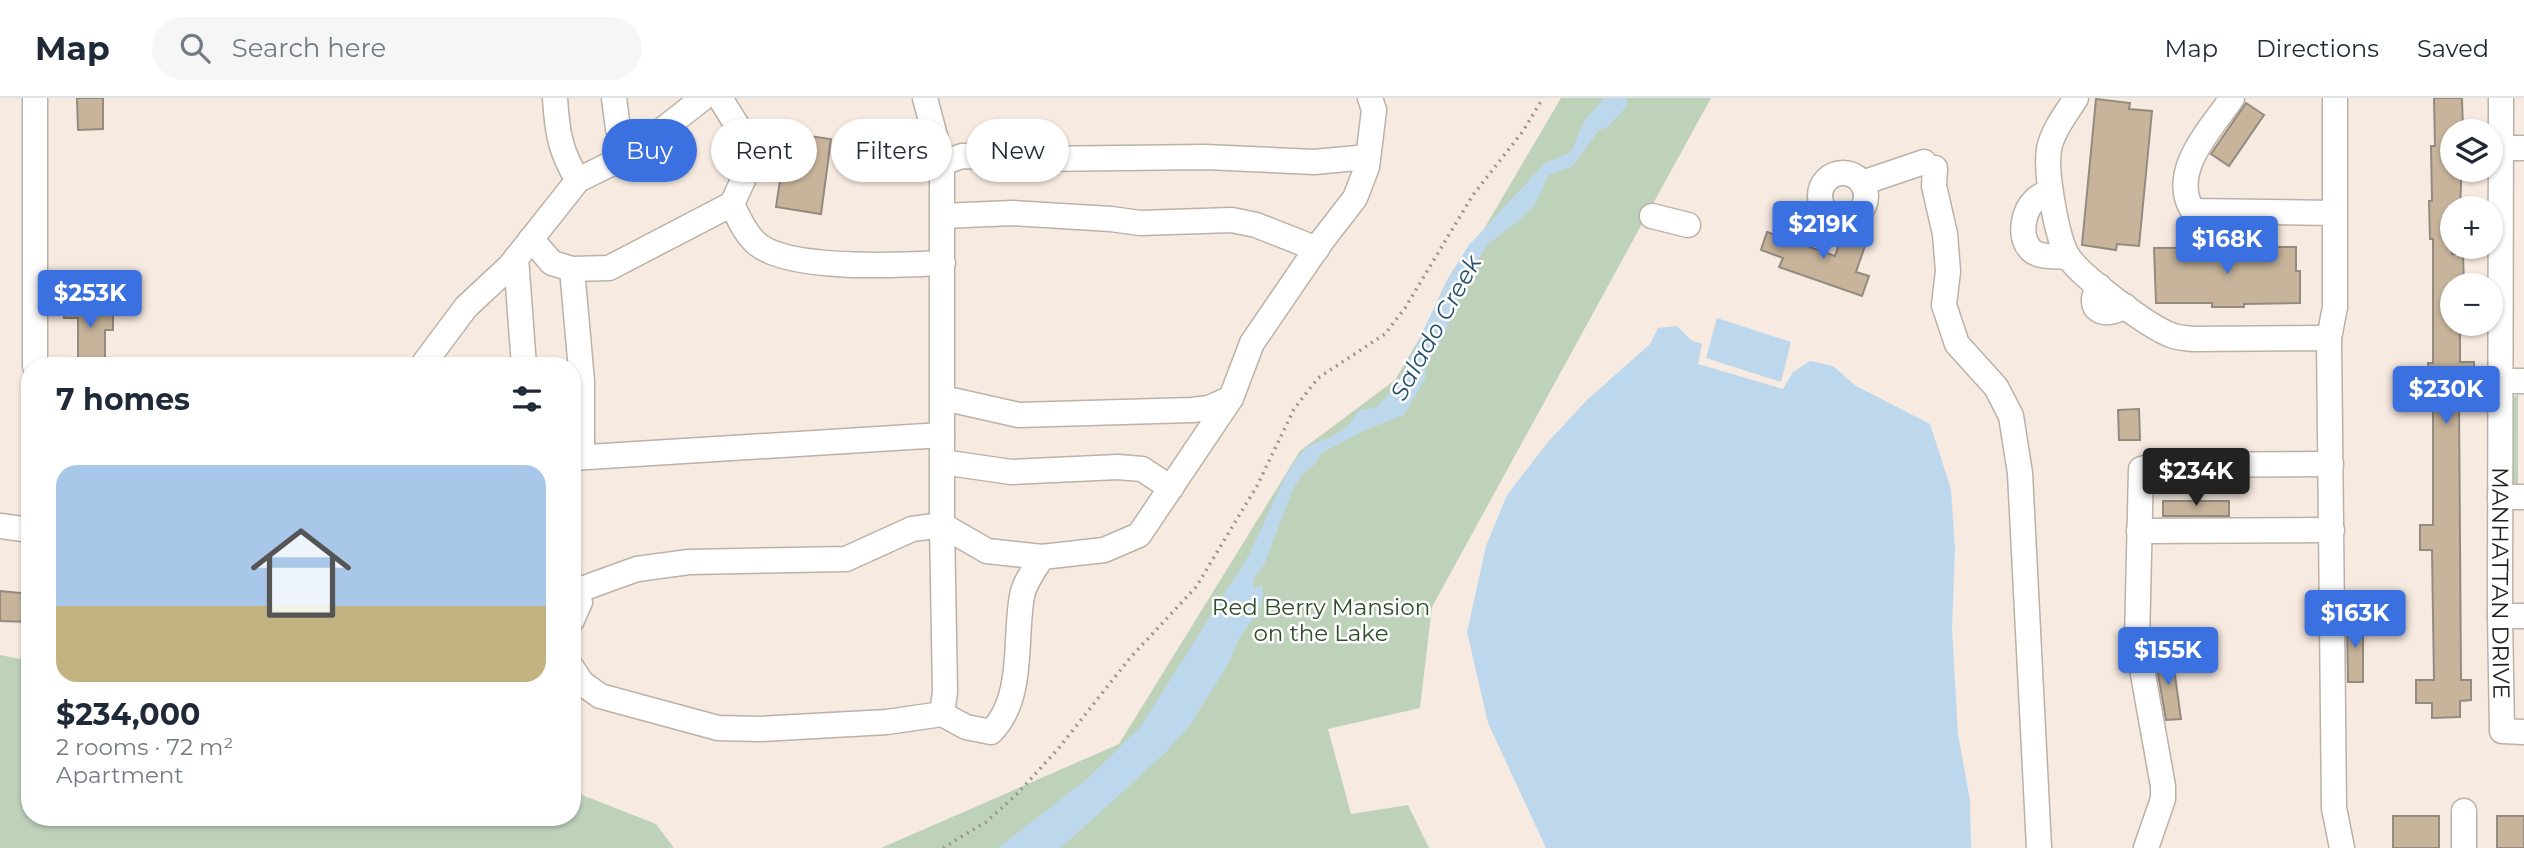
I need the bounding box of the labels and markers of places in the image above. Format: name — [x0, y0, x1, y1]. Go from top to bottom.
pin: $219K — [1774, 202, 1872, 261]
pin: $168K — [2178, 216, 2276, 276]
pin: $253K — [41, 271, 139, 330]
pin: $230K — [2397, 366, 2495, 426]
pin: $234K — [2147, 448, 2245, 508]
pin: $163K — [2306, 590, 2404, 650]
pin: $155K — [2119, 628, 2217, 687]

